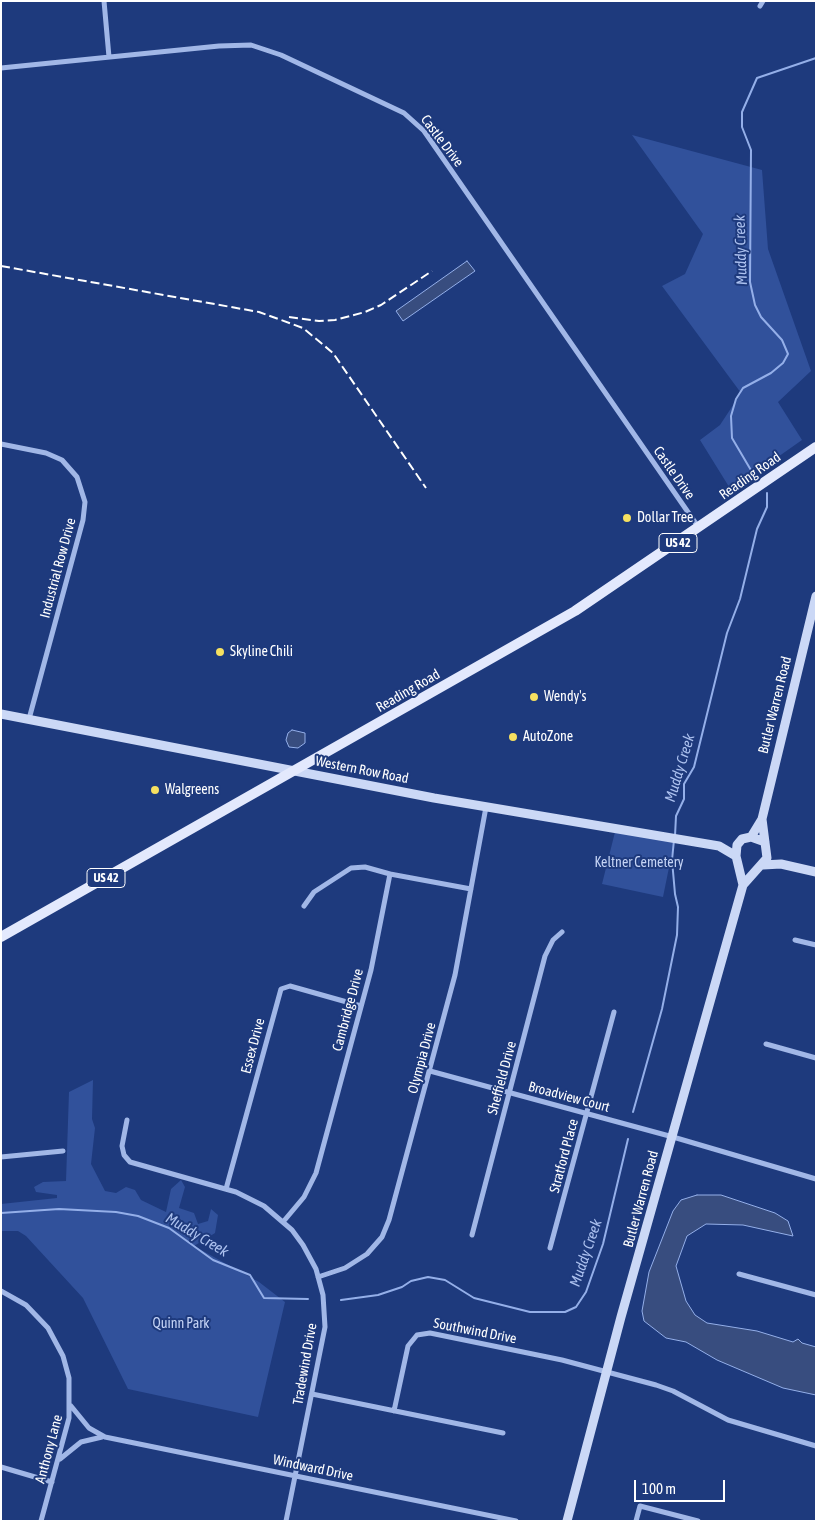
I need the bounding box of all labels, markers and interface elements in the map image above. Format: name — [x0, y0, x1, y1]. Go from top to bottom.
street label: Castle Drive — [417, 112, 467, 170]
water label: Muddy Creek — [731, 215, 751, 285]
street label: Castle Drive — [650, 443, 698, 503]
street label: Reading Road — [716, 449, 784, 503]
place label: Dollar Tree — [637, 510, 693, 526]
marker: Dollar Tree — [621, 512, 633, 524]
street label: Industrial Row Drive — [37, 516, 79, 620]
road number: US 42 — [659, 534, 697, 552]
place label: Skyline Chili — [230, 644, 293, 660]
marker: Skyline Chili — [214, 646, 226, 658]
street label: Butler Warren Road — [755, 655, 795, 755]
street label: Reading Road — [373, 666, 443, 716]
place label: Wendy's — [544, 689, 587, 705]
marker: Wendy's — [528, 691, 540, 703]
place label: AutoZone — [523, 729, 573, 745]
marker: AutoZone — [507, 731, 519, 743]
water label: Muddy Creek — [661, 732, 699, 804]
street label: Western Row Road — [314, 753, 410, 787]
place label: Walgreens — [165, 782, 219, 798]
marker: Walgreens — [149, 784, 161, 796]
park label: Keltner Cemetery — [594, 855, 684, 871]
road number: US 42 — [87, 868, 125, 888]
street label: Cambridge Drive — [329, 967, 367, 1053]
street label: Essex Drive — [238, 1016, 268, 1076]
street label: Olympia Drive — [404, 1021, 440, 1095]
street label: Sheffield Drive — [484, 1039, 520, 1117]
street label: Broadview Court — [526, 1078, 612, 1116]
street label: Stratford Place — [546, 1117, 582, 1195]
street label: Butler Warren Road — [620, 1149, 662, 1249]
water label: Muddy Creek — [162, 1209, 232, 1261]
water label: Muddy Creek — [566, 1217, 606, 1289]
street label: Southwind Drive — [432, 1315, 518, 1347]
park label: Quinn Park — [152, 1316, 210, 1332]
street label: Tradewind Drive — [290, 1322, 320, 1406]
street label: Anthony Lane — [32, 1413, 66, 1485]
street label: Windward Drive — [271, 1451, 355, 1485]
scale bar — [637, 1470, 728, 1502]
text: 100 m — [642, 1480, 676, 1497]

